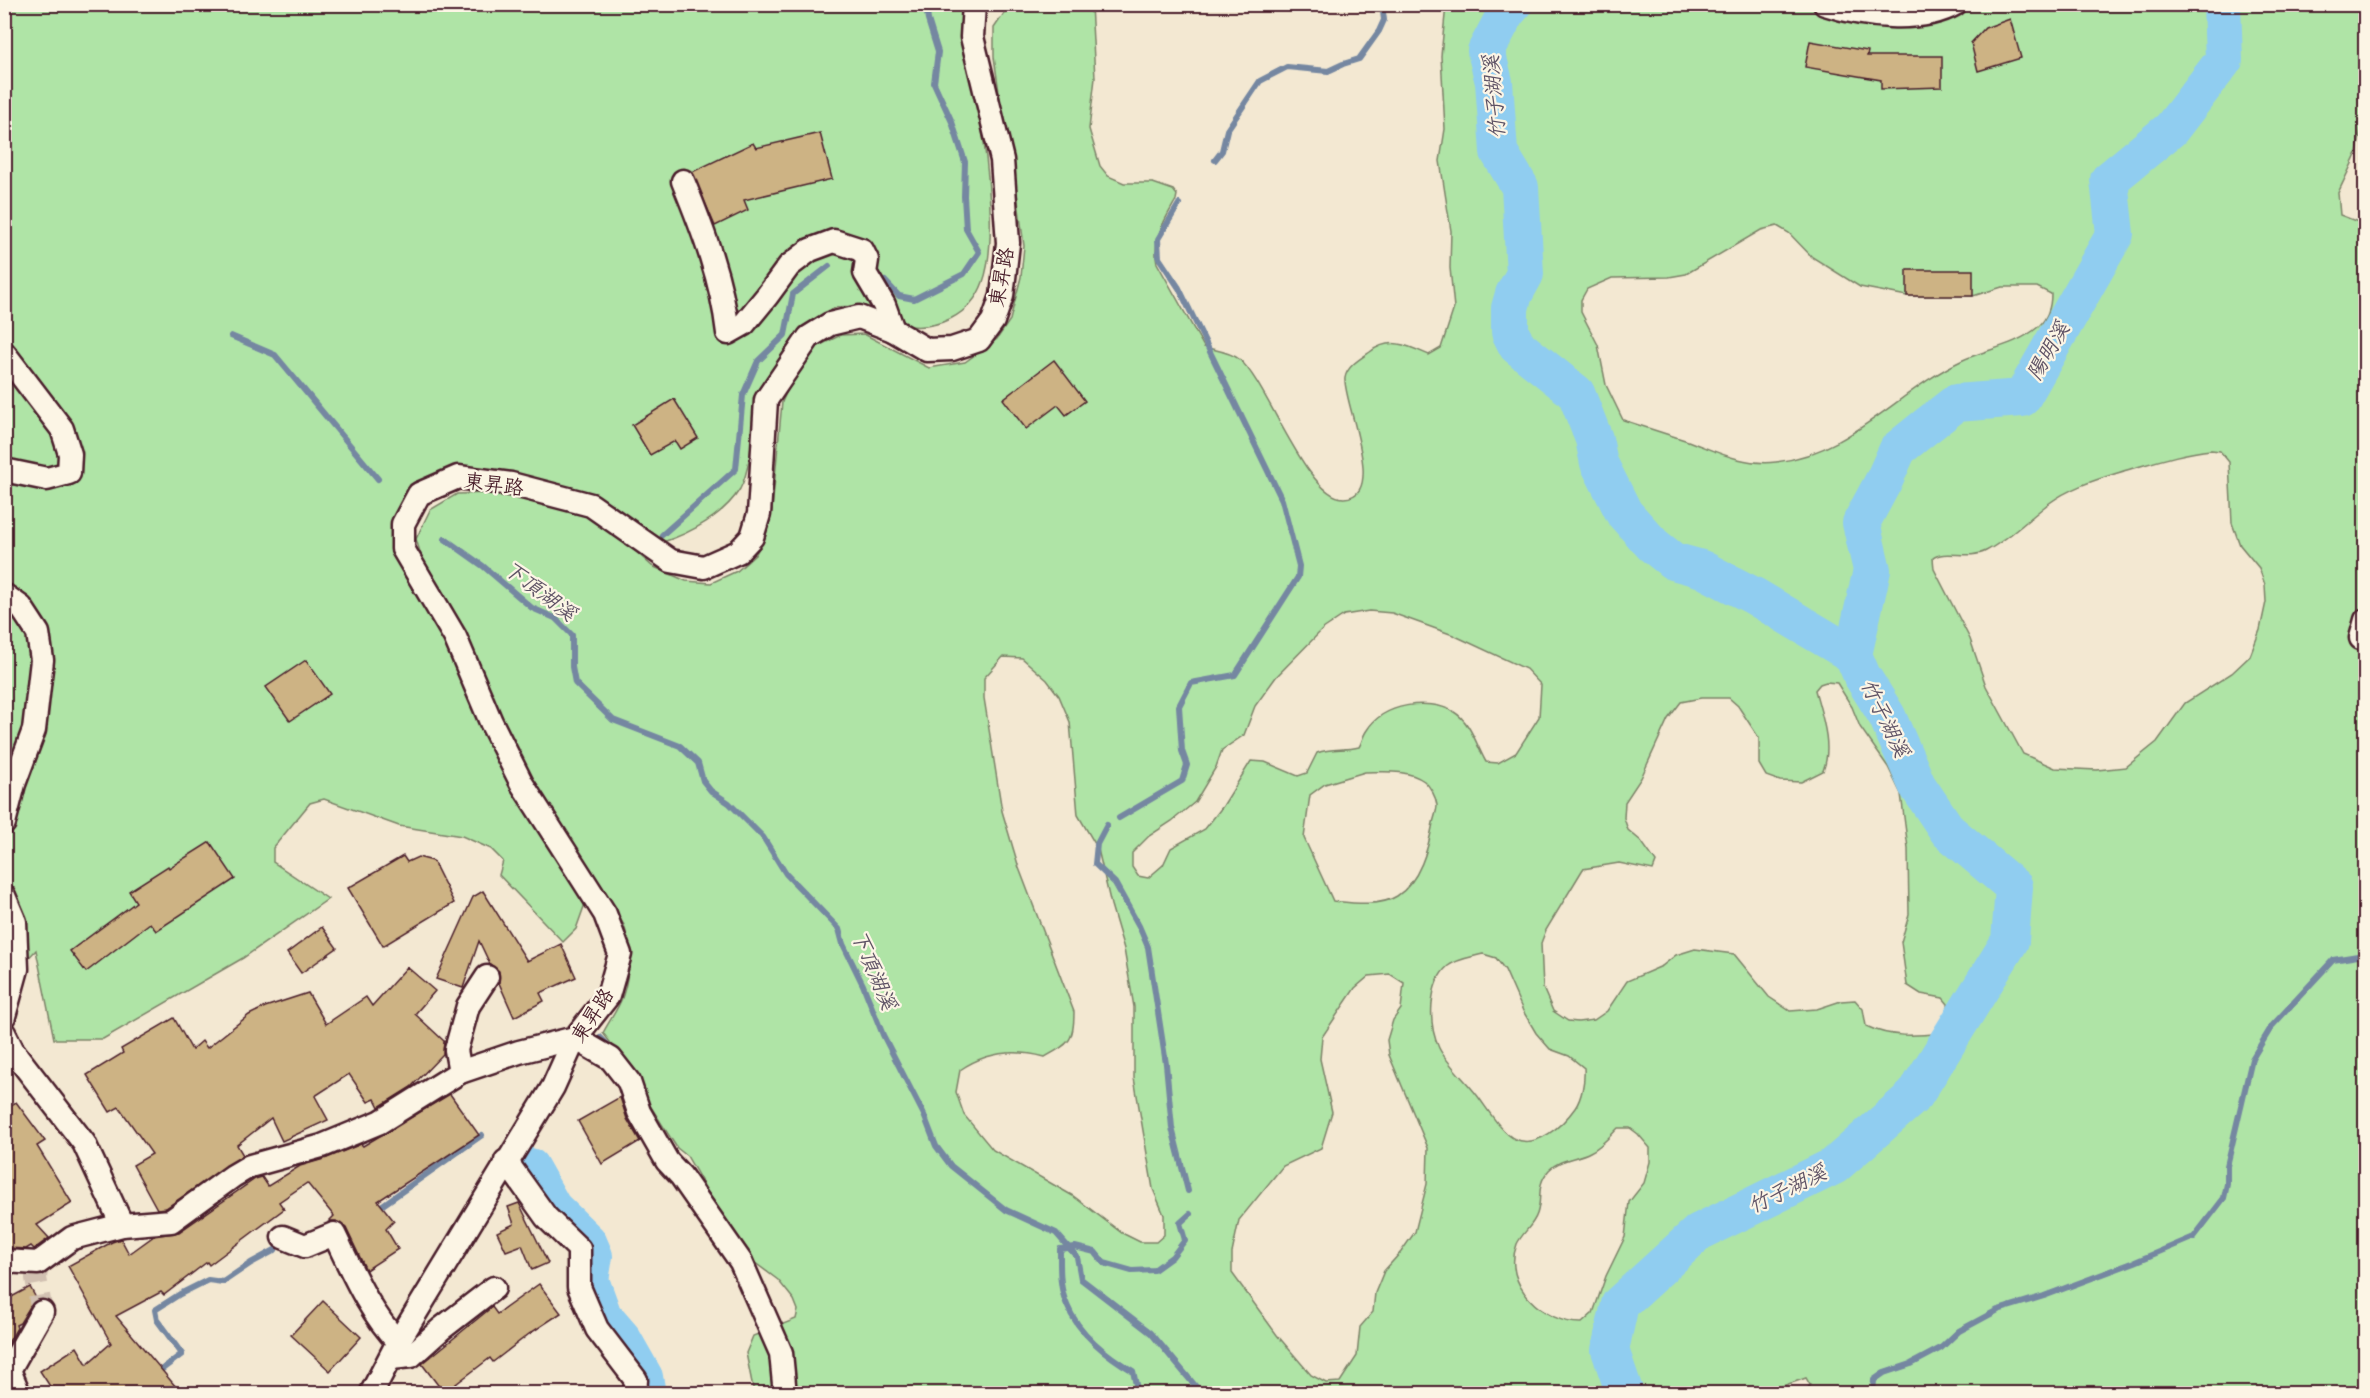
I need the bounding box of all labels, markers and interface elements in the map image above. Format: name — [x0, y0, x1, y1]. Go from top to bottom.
water label: 竹子湖溪 — [1477, 53, 1512, 140]
street label: 東昇路 — [984, 244, 1019, 309]
water label: 陽明溪 — [2021, 316, 2076, 385]
street label: 東昇路 — [462, 468, 526, 501]
water label: 下頂湖溪 — [498, 555, 582, 628]
water label: 竹子湖溪 — [1854, 675, 1916, 763]
water label: 下頂湖溪 — [845, 926, 903, 1015]
street label: 東昇路 — [566, 982, 620, 1047]
water label: 竹子湖溪 — [1744, 1158, 1832, 1220]

